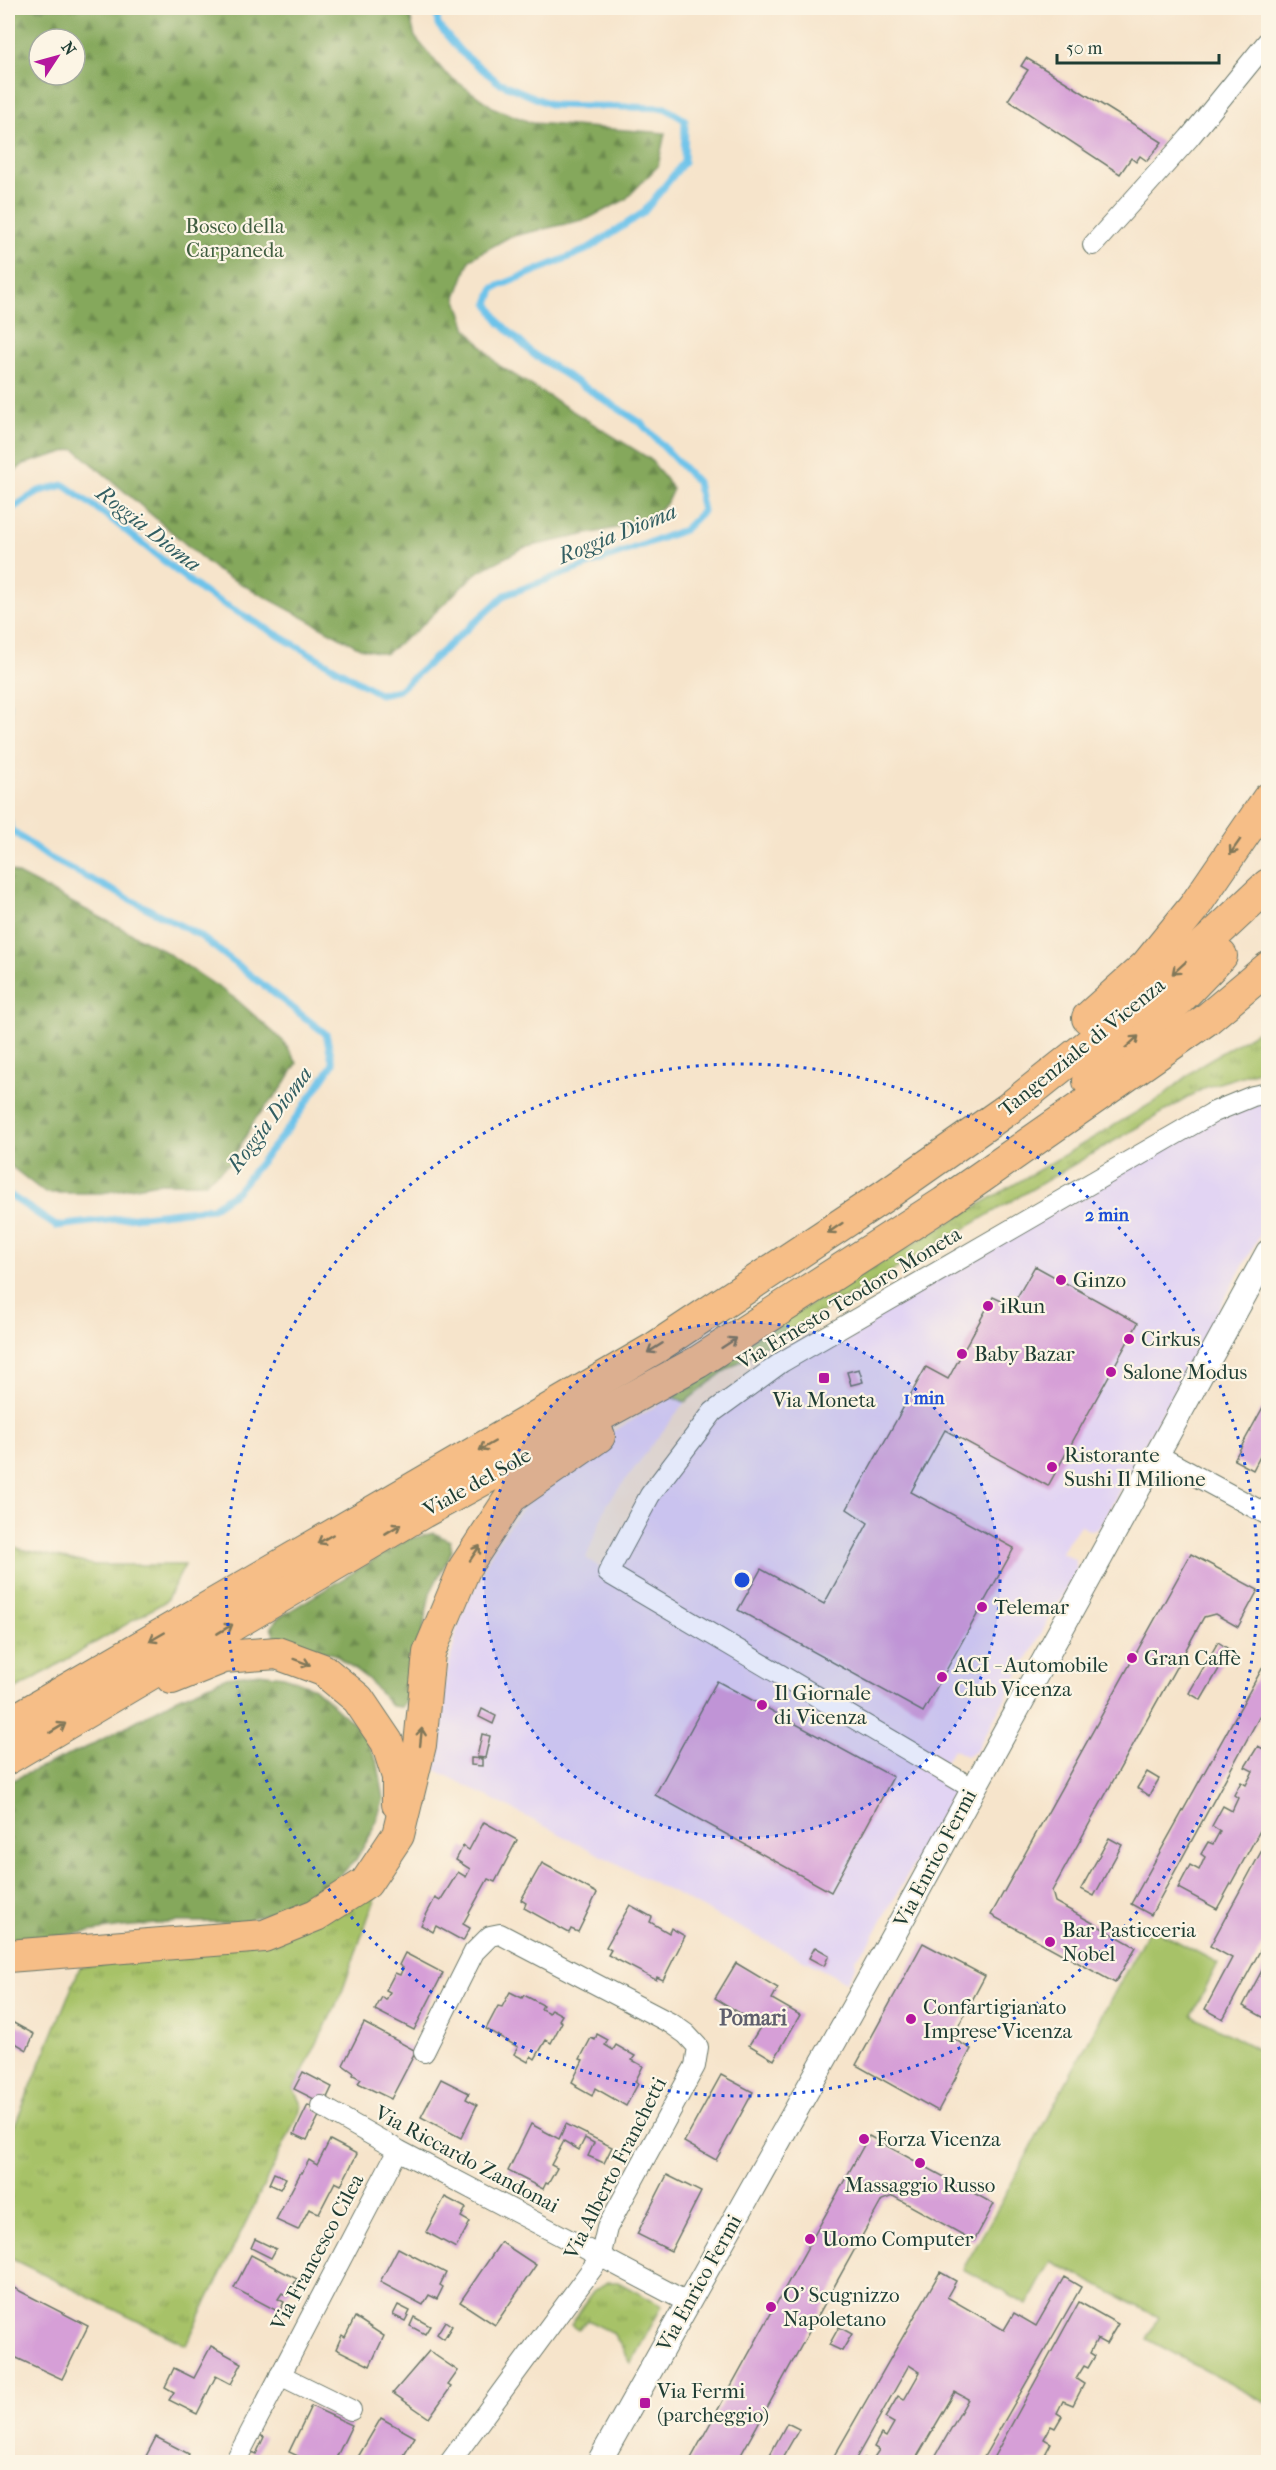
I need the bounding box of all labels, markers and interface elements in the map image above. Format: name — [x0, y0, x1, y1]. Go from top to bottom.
north arrow — [27, 27, 87, 87]
scale bar — [1057, 27, 1219, 65]
text: N — [57, 38, 80, 60]
text: 50 m — [1066, 38, 1103, 59]
park label: Bosco della Carpaneda — [185, 214, 285, 262]
water label: Roggia Dioma — [89, 479, 206, 578]
water label: Roggia Dioma — [553, 498, 680, 570]
one-way arrow — [1229, 838, 1241, 855]
one-way arrow — [1172, 961, 1187, 975]
street label: Tangenziale di Vicenza — [994, 973, 1170, 1121]
one-way arrow — [1124, 1035, 1139, 1049]
water label: Roggia Dioma — [220, 1062, 318, 1179]
text: 2 min — [1085, 1205, 1129, 1226]
street label: Via Ernesto Teodoro Moneta — [732, 1221, 966, 1375]
one-way arrow — [827, 1222, 844, 1234]
place label: Ginzo — [1073, 1268, 1126, 1292]
marker: Ginzo — [1054, 1273, 1068, 1287]
place label: iRun — [1000, 1294, 1045, 1318]
marker: iRun — [981, 1299, 995, 1313]
place label: Cirkus — [1141, 1327, 1201, 1351]
marker: Cirkus — [1122, 1332, 1136, 1346]
one-way arrow — [720, 1336, 737, 1349]
one-way arrow — [647, 1342, 664, 1354]
place label: Baby Bazar — [974, 1342, 1075, 1366]
marker: Baby Bazar — [955, 1347, 969, 1361]
place label: Salone Modus — [1123, 1360, 1248, 1384]
marker: Salone Modus — [1104, 1365, 1118, 1379]
marker: Via Moneta — [817, 1371, 831, 1385]
place label: Via Moneta — [771, 1388, 876, 1412]
text: 1 min — [903, 1388, 945, 1409]
one-way arrow — [479, 1440, 496, 1452]
street label: Viale del Sole — [418, 1443, 535, 1522]
place label: Ristorante Sushi Il Milione — [1064, 1443, 1206, 1491]
marker: Ristorante Sushi Il Milione — [1045, 1460, 1059, 1474]
one-way arrow — [384, 1523, 401, 1535]
one-way arrow — [317, 1534, 334, 1546]
one-way arrow — [468, 1544, 481, 1561]
centre of rings — [732, 1570, 752, 1590]
place label: Telemar — [994, 1595, 1069, 1619]
marker: Telemar — [975, 1600, 989, 1614]
one-way arrow — [216, 1622, 233, 1634]
one-way arrow — [149, 1631, 166, 1643]
place label: Gran Caffè — [1144, 1646, 1241, 1670]
marker: Gran Caffè — [1125, 1651, 1139, 1665]
place label: ACI - Automobile Club Vicenza — [953, 1653, 1108, 1701]
one-way arrow — [292, 1657, 311, 1668]
marker: ACI - Automobile Club Vicenza — [935, 1670, 949, 1684]
place label: Il Giornale di Vicenza — [774, 1681, 871, 1729]
marker: Il Giornale di Vicenza — [755, 1698, 769, 1712]
one-way arrow — [49, 1722, 66, 1734]
one-way arrow — [416, 1728, 427, 1748]
street label: Via Enrico Fermi — [888, 1785, 981, 1932]
place label: Bar Pasticceria Nobel — [1062, 1918, 1196, 1966]
marker: Bar Pasticceria Nobel — [1043, 1935, 1057, 1949]
place label: Confartigianato Imprese Vicenza — [923, 1995, 1073, 2043]
district label: Pomari — [719, 2005, 788, 2031]
marker: Confartigianato Imprese Vicenza — [904, 2012, 918, 2026]
street label: Via Alberto Franchetti — [558, 2073, 671, 2264]
street label: Via Riccardo Zandonai — [370, 2100, 563, 2218]
place label: Forza Vicenza — [876, 2127, 1001, 2151]
marker: Forza Vicenza — [857, 2132, 871, 2146]
marker: Massaggio Russo — [913, 2156, 927, 2170]
street label: Via Francesco Cilea — [265, 2169, 369, 2335]
place label: Massaggio Russo — [845, 2173, 995, 2197]
street label: Via Enrico Fermi — [651, 2210, 746, 2356]
place label: Uomo Computer — [822, 2227, 974, 2251]
marker: Uomo Computer — [803, 2232, 817, 2246]
place label: O' Scugnizzo Napoletano — [783, 2283, 900, 2331]
marker: O' Scugnizzo Napoletano — [764, 2300, 778, 2314]
place label: Via Fermi (parcheggio) — [656, 2379, 769, 2427]
marker: Via Fermi (parcheggio) — [638, 2396, 652, 2410]

